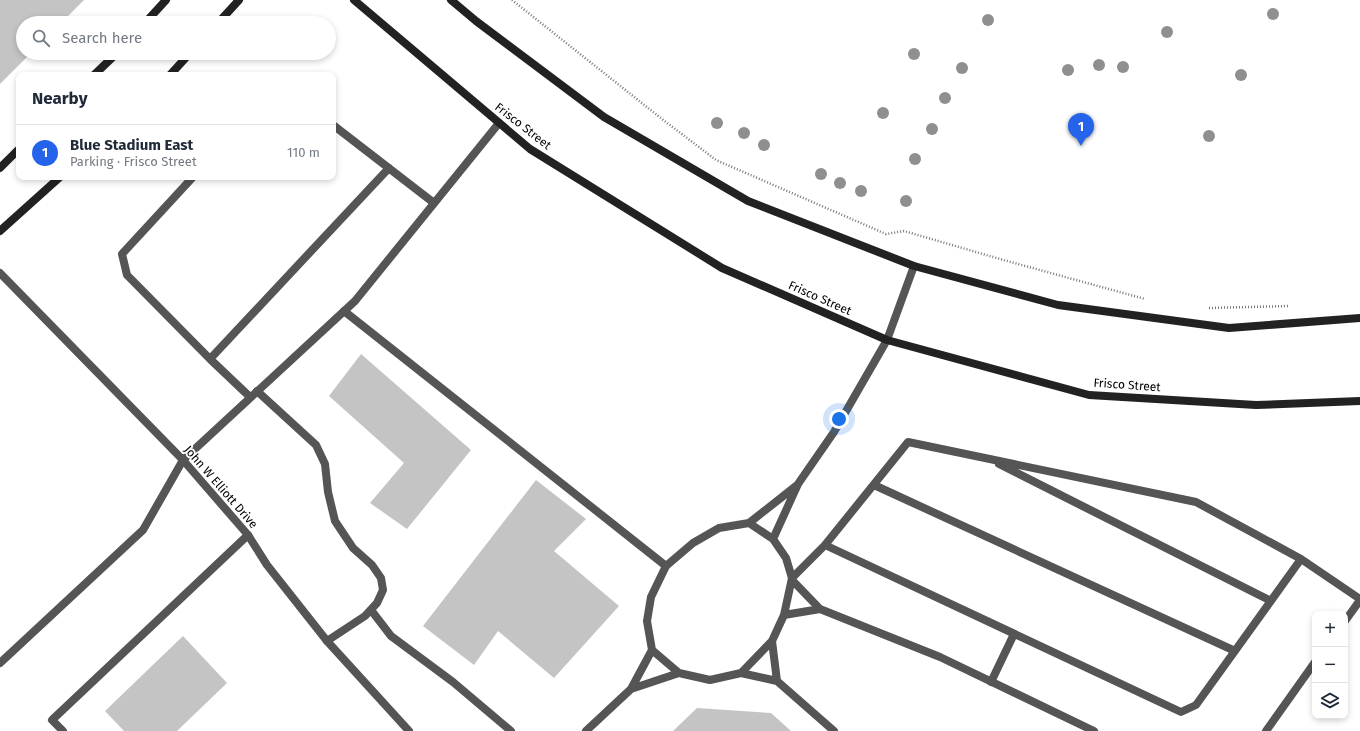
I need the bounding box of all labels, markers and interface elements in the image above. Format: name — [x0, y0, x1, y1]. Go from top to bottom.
search box — [16, 16, 336, 60]
icon: search — [30, 27, 52, 49]
text: Search here — [62, 29, 142, 47]
text: Nearby — [32, 88, 87, 109]
street label: Frisco Street — [492, 100, 554, 153]
pin: 1 — [1068, 113, 1094, 146]
text: Blue Stadium East — [70, 136, 193, 154]
text: 1 — [42, 145, 48, 160]
text: 110 m — [287, 145, 320, 160]
text: Parking · Frisco Street — [70, 154, 197, 169]
street label: Frisco Street — [786, 278, 854, 318]
street label: Frisco Street — [1093, 376, 1162, 394]
your location — [829, 409, 849, 429]
street label: John W Elliott Drive — [181, 443, 261, 531]
map controls — [1312, 611, 1348, 719]
button: + — [1312, 611, 1348, 647]
button: − — [1312, 647, 1348, 683]
button: layers — [1312, 683, 1348, 719]

